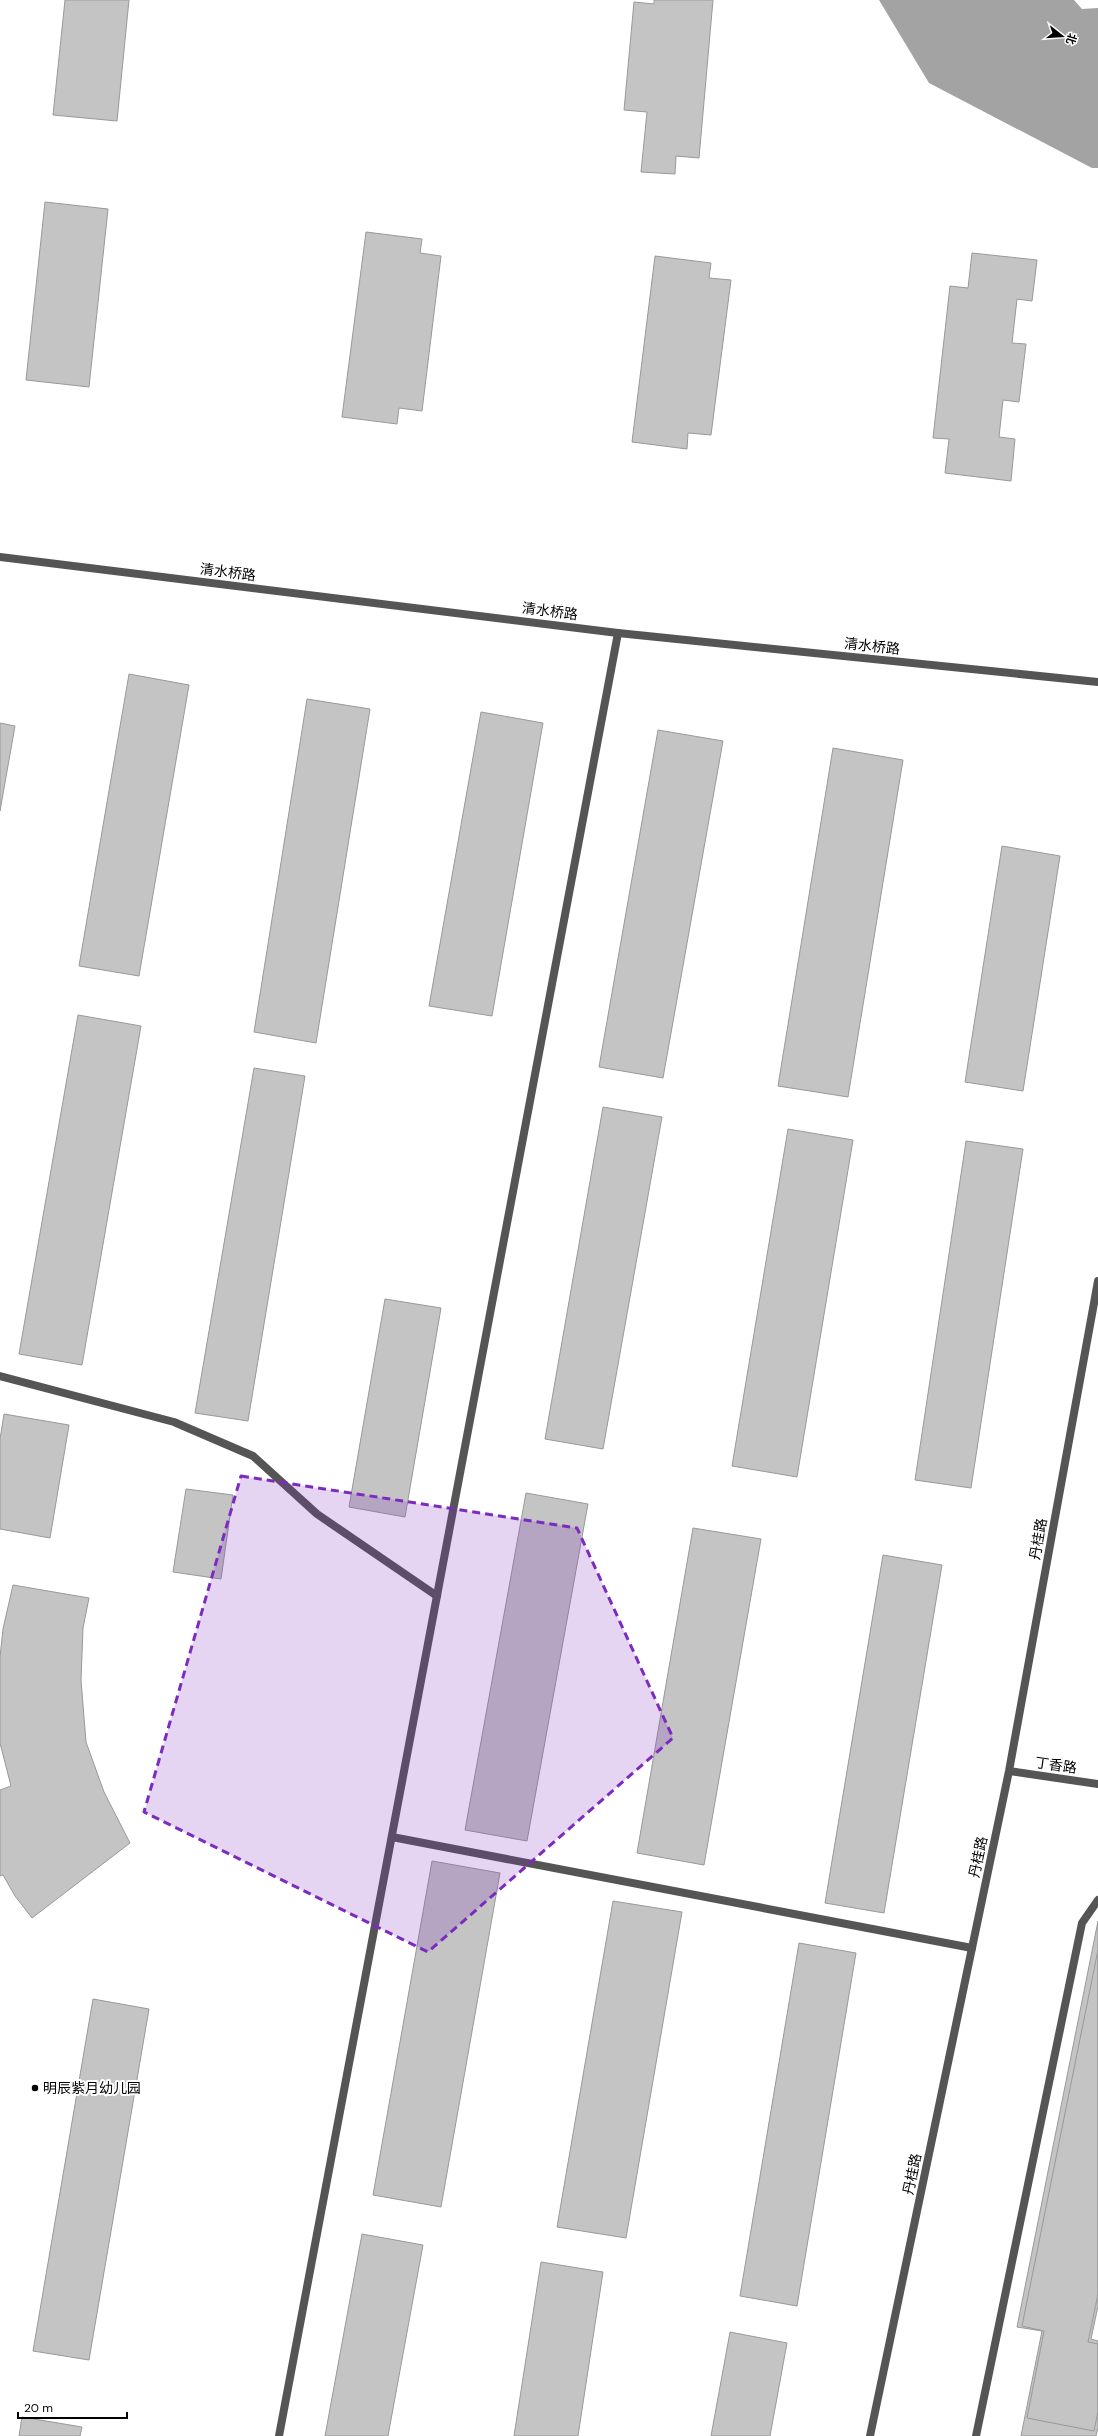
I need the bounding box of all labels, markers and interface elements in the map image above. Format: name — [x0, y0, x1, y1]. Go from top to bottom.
north arrow — [1042, 16, 1082, 56]
text: 北 — [1063, 32, 1080, 46]
street label: 清水桥路 — [199, 560, 257, 584]
street label: 清水桥路 — [521, 599, 579, 623]
street label: 清水桥路 — [843, 634, 901, 658]
street label: 丹桂路 — [1025, 1517, 1051, 1561]
street label: 丁香路 — [1034, 1753, 1078, 1777]
street label: 丹桂路 — [965, 1835, 991, 1879]
place label: 明辰紫月幼儿园 — [43, 2079, 141, 2097]
marker: 明辰紫月幼儿园 — [30, 2083, 40, 2093]
street label: 丹桂路 — [899, 2152, 925, 2196]
scale bar — [18, 2394, 127, 2420]
text: 20 m — [24, 2400, 53, 2416]

